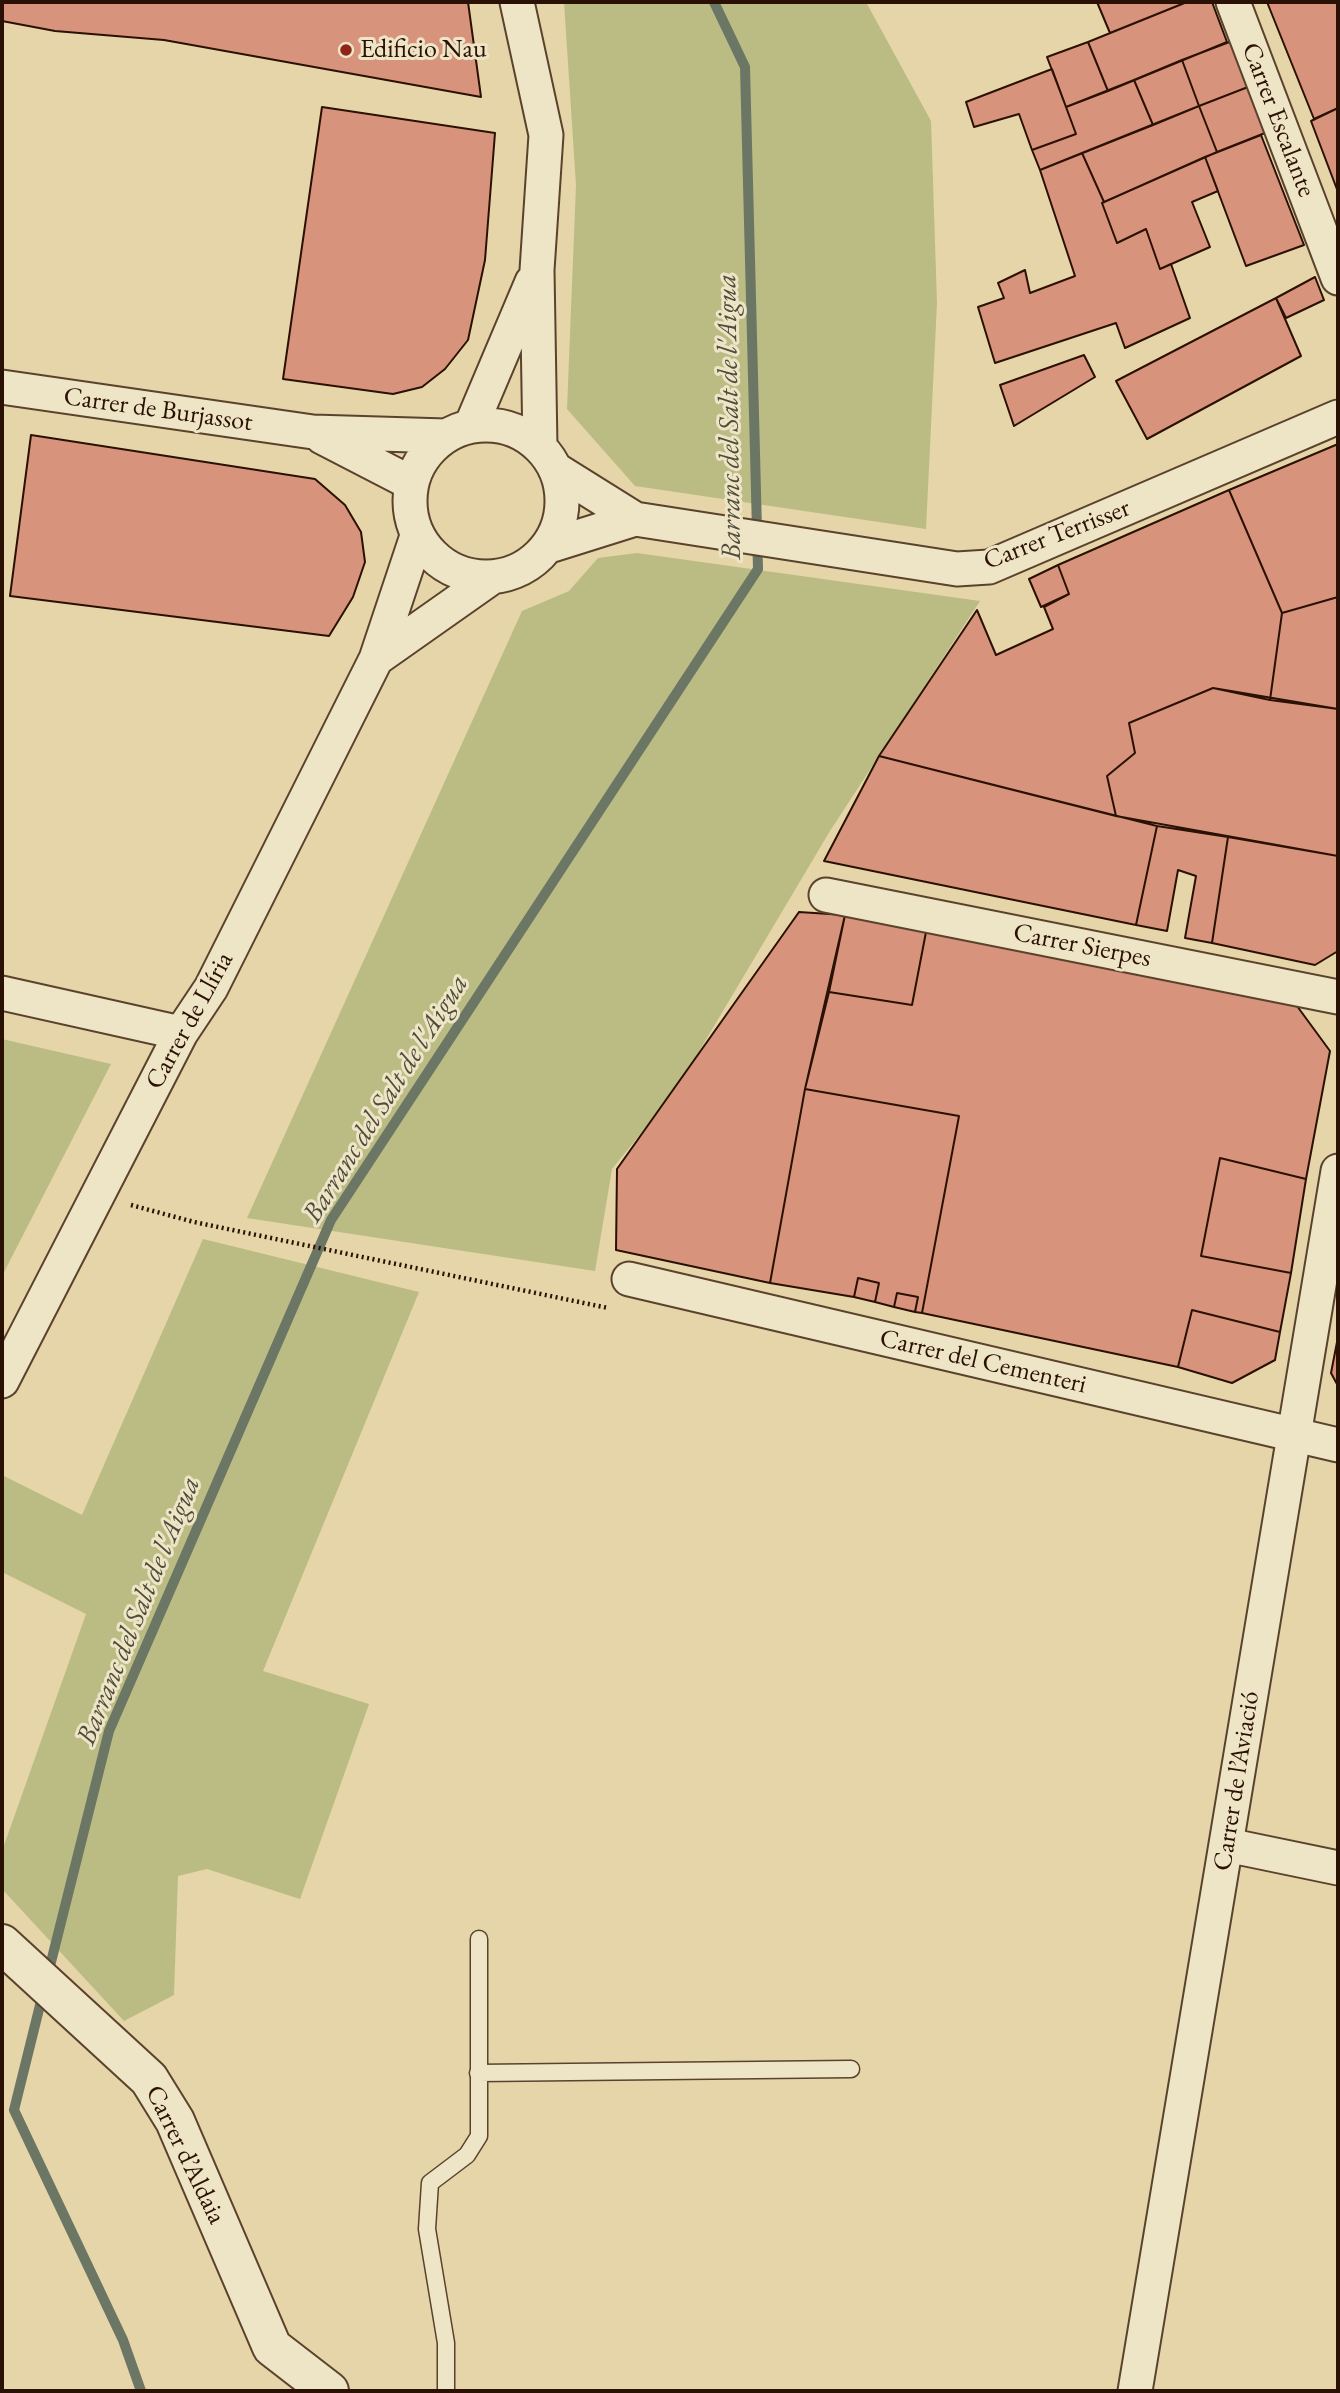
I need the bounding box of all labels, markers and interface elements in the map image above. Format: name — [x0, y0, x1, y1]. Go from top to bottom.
place label: Edificio Nau — [360, 34, 487, 66]
street label: Carrer Escalante — [1234, 39, 1322, 201]
marker: Edificio Nau — [338, 42, 354, 58]
water label: Barranc del Salt de l'Aigua — [711, 274, 749, 560]
street label: Carrer de Burjassot — [62, 381, 254, 439]
street label: Carrer Terrisser — [979, 493, 1135, 577]
street label: Carrer Sierpes — [1011, 917, 1153, 975]
street label: Carrer de Llíria — [140, 947, 240, 1095]
water label: Barranc del Salt de l'Aigua — [296, 969, 476, 1229]
street label: Carrer del Cementeri — [877, 1323, 1089, 1401]
water label: Barranc del Salt de l'Aigua — [70, 1472, 208, 1750]
street label: Carrer de l’Aviació — [1207, 1689, 1267, 1873]
street label: Carrer d’Aldaia — [138, 2081, 232, 2229]

